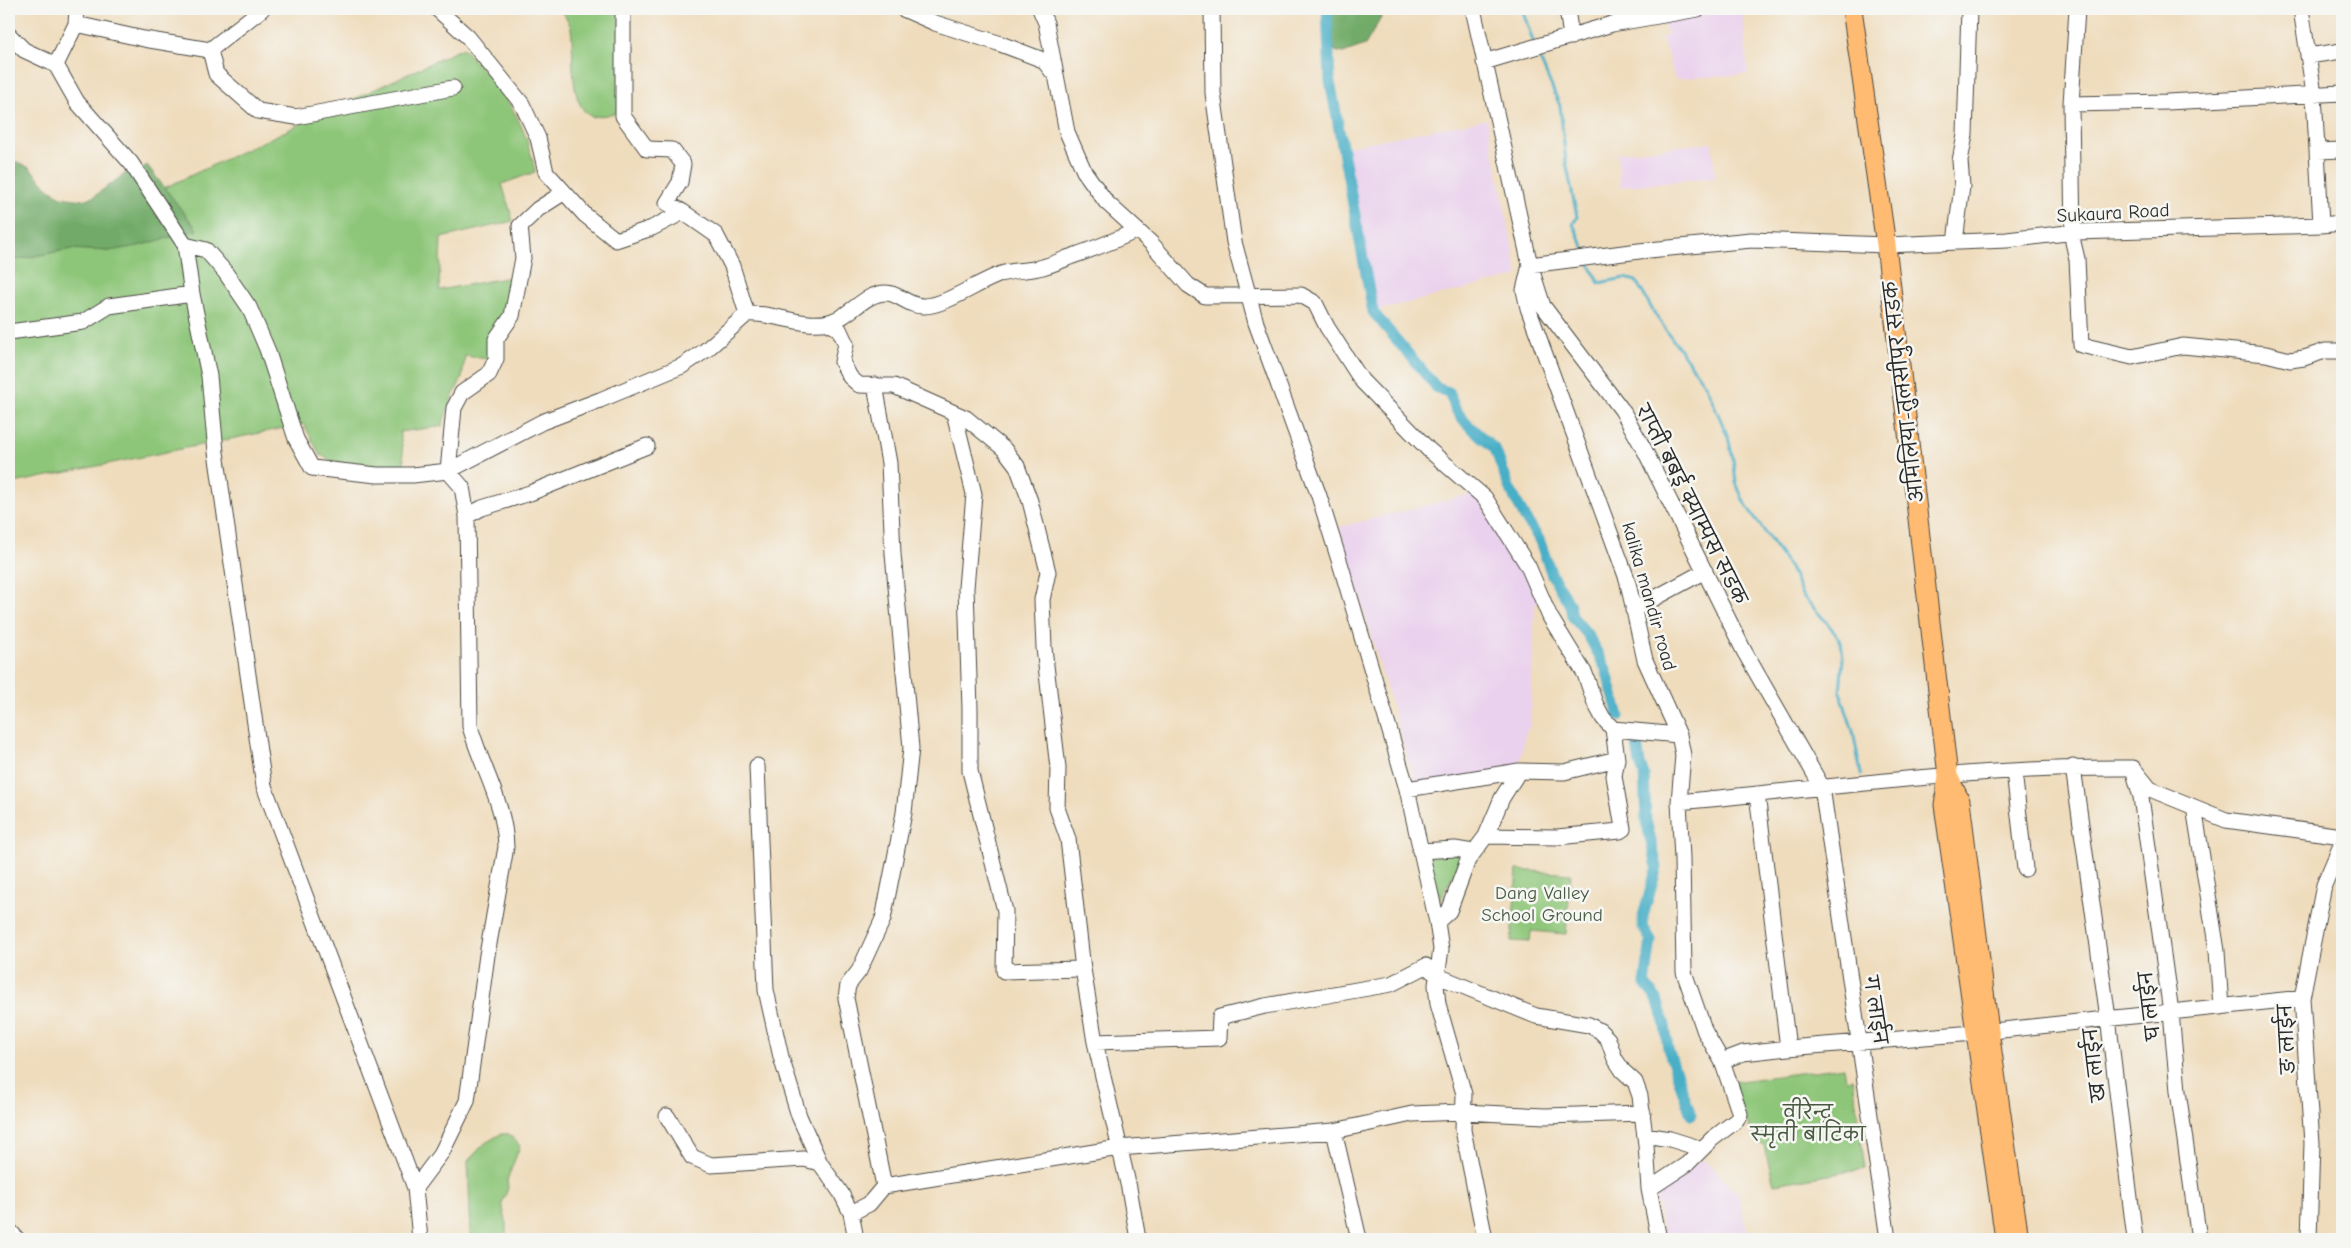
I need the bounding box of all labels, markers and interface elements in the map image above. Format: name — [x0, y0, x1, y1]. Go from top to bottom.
street label: Sukaura Road — [2056, 199, 2170, 227]
street label: अमिलिया-तुलसीपुर सडक — [1874, 278, 1931, 504]
street label: राप्ती बबई क्याम्पस सडक — [1631, 398, 1756, 609]
street label: kalika mandir road — [1617, 519, 1681, 673]
park label: Dang Valley School Ground — [1481, 882, 1603, 926]
street label: घ लाईन — [2130, 969, 2165, 1043]
street label: ग लाईन — [1859, 973, 1896, 1047]
street label: ङ लाईन — [2269, 1002, 2300, 1075]
street label: ख लाईन — [2074, 1025, 2111, 1104]
park label: वीरेन्द्र स्मृती बाटिका — [1749, 1097, 1867, 1149]

